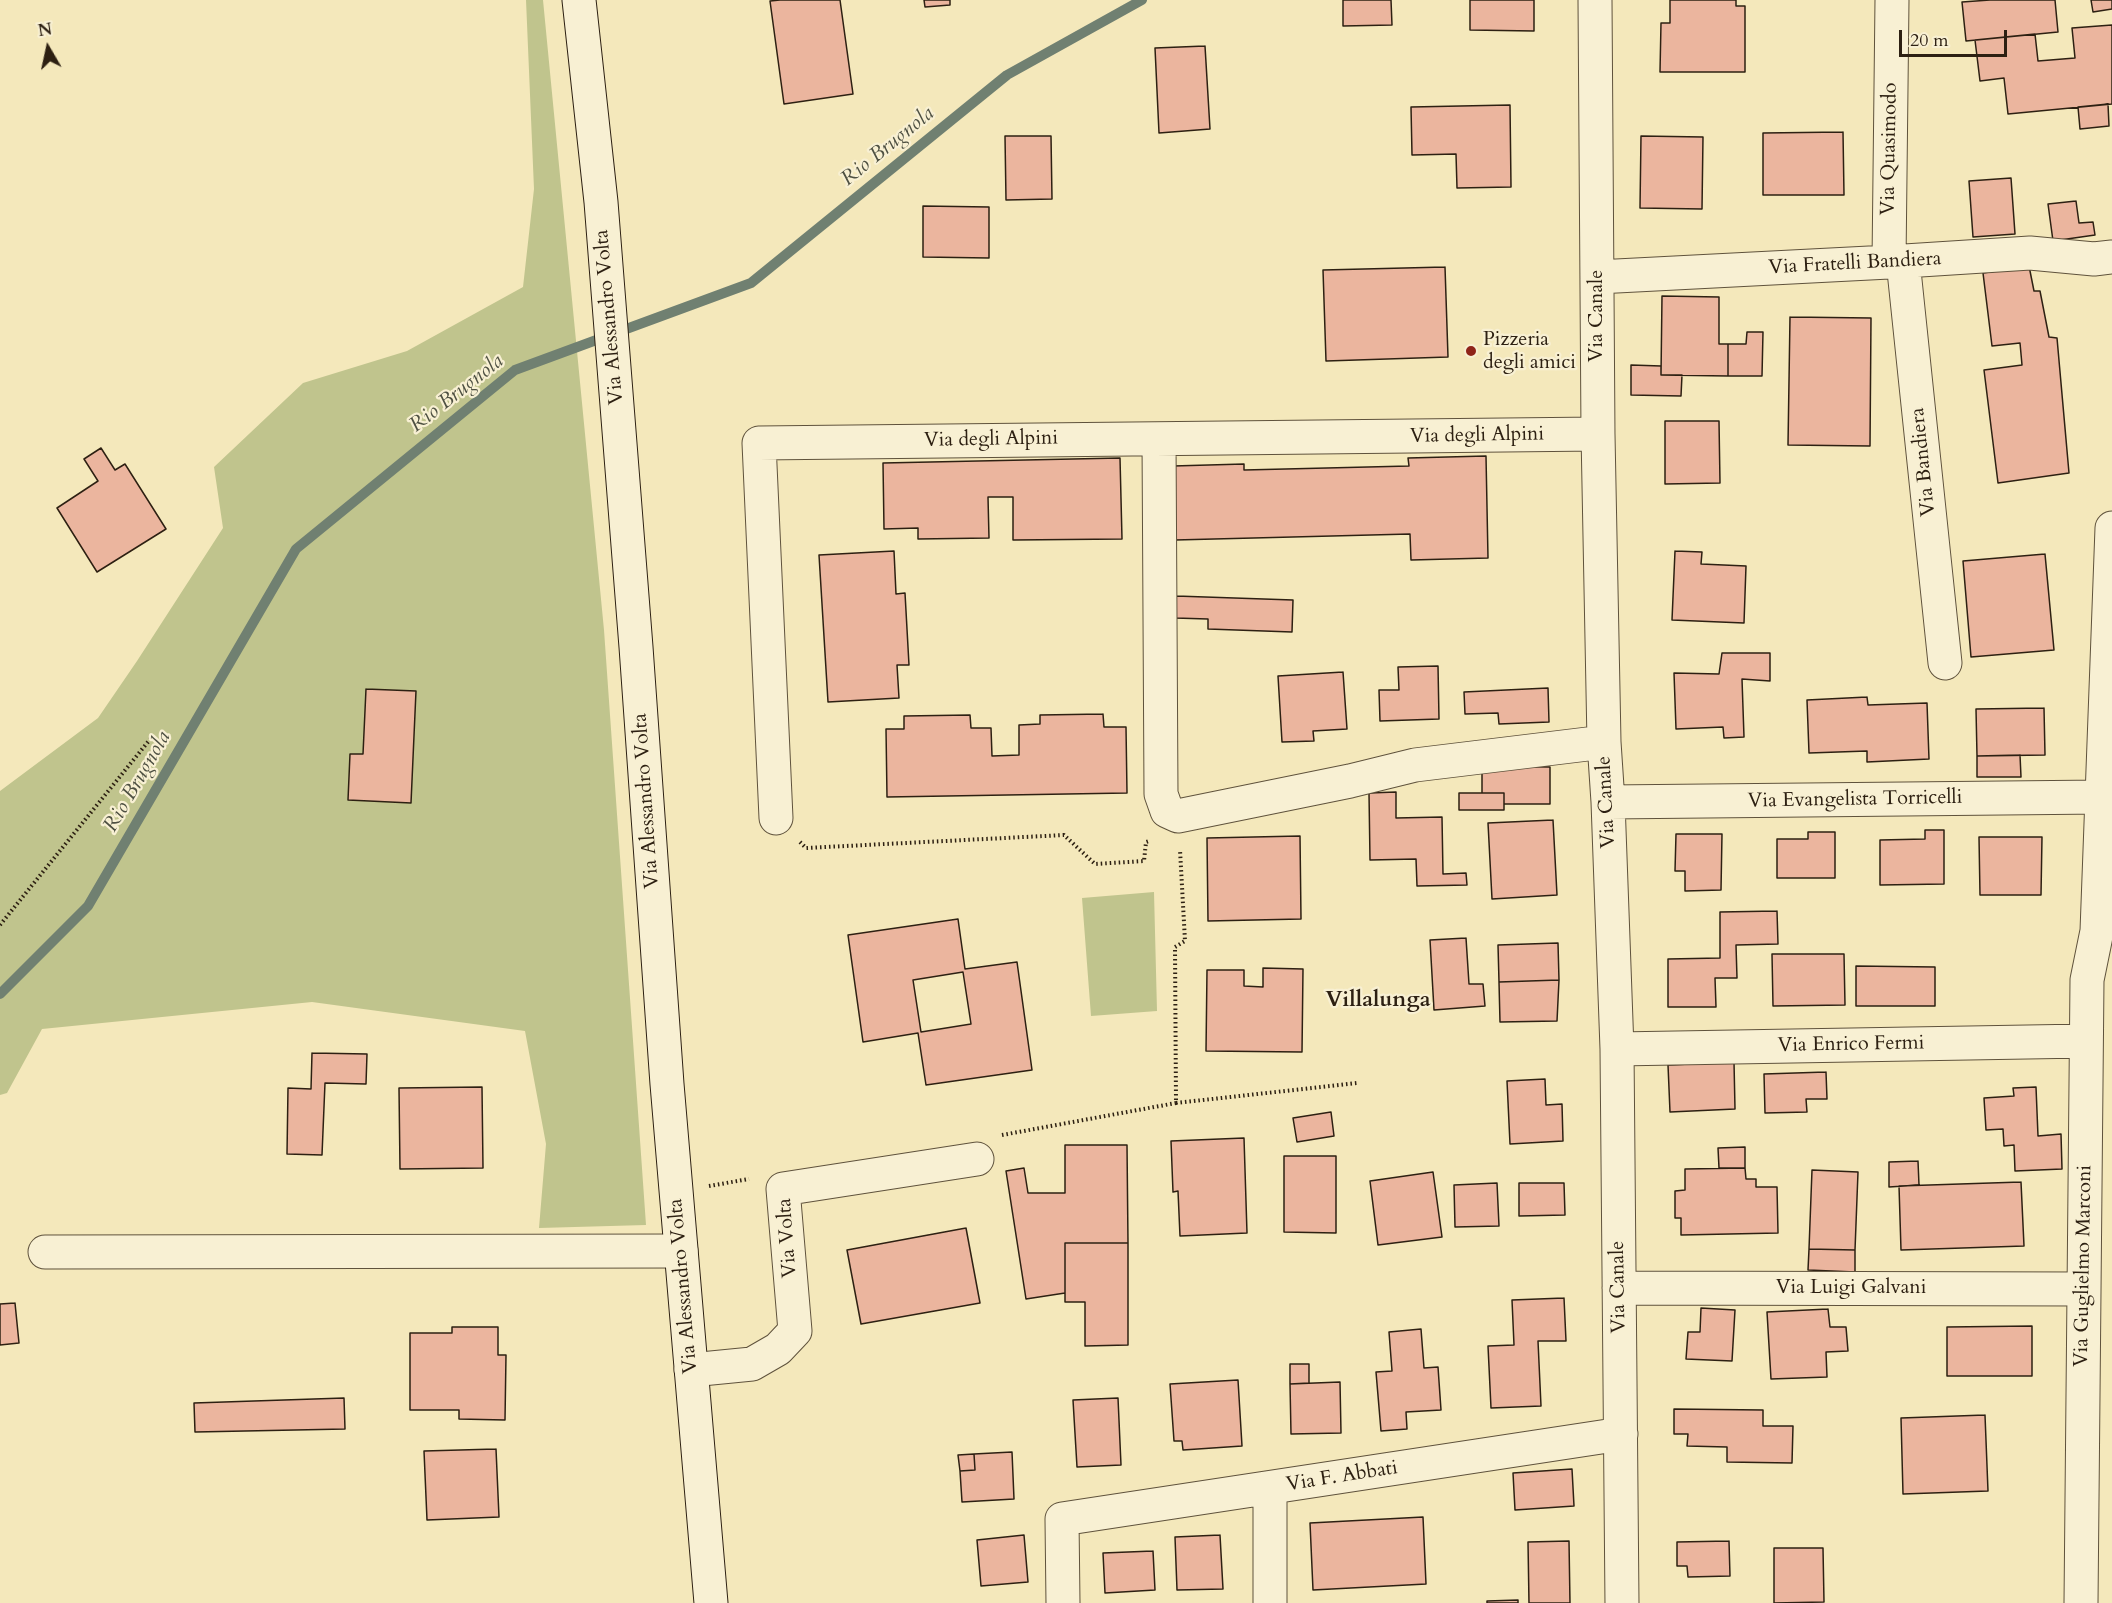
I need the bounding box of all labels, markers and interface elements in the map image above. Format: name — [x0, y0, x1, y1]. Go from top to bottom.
north arrow — [18, 18, 78, 78]
text: N — [37, 18, 54, 42]
scale bar — [1902, 18, 2010, 56]
text: 20 m — [1910, 28, 1949, 53]
street label: Via Quasimodo — [1877, 82, 1903, 216]
water label: Rio Brugnola — [836, 102, 940, 192]
street label: Via Alessandro Volta — [590, 228, 630, 406]
street label: Via Fratelli Bandiera — [1768, 247, 1942, 281]
street label: Via Canale — [1585, 270, 1609, 362]
place label: Pizzeria degli amici — [1483, 328, 1576, 375]
marker: Pizzeria degli amici — [1464, 344, 1478, 358]
water label: Rio Brugnola — [405, 349, 509, 439]
street label: Via Bandiera — [1906, 406, 1942, 518]
street label: Via degli Alpini — [1410, 423, 1544, 449]
street label: Via degli Alpini — [924, 427, 1058, 453]
street label: Via Alessandro Volta — [629, 712, 665, 890]
water label: Rio Brugnola — [99, 727, 177, 837]
street label: Via Canale — [1593, 755, 1621, 849]
street label: Via Evangelista Torricelli — [1748, 786, 1962, 814]
district label: Villalunga — [1325, 988, 1431, 1014]
street label: Via Enrico Fermi — [1778, 1032, 1924, 1058]
street label: Via Guglielmo Marconi — [2070, 1165, 2098, 1367]
street label: Via Alessandro Volta — [664, 1197, 704, 1375]
street label: Via Volta — [773, 1197, 803, 1279]
street label: Via Canale — [1606, 1241, 1632, 1333]
street label: Via Luigi Galvani — [1776, 1276, 1926, 1300]
street label: Via F. Abbati — [1285, 1456, 1399, 1498]

